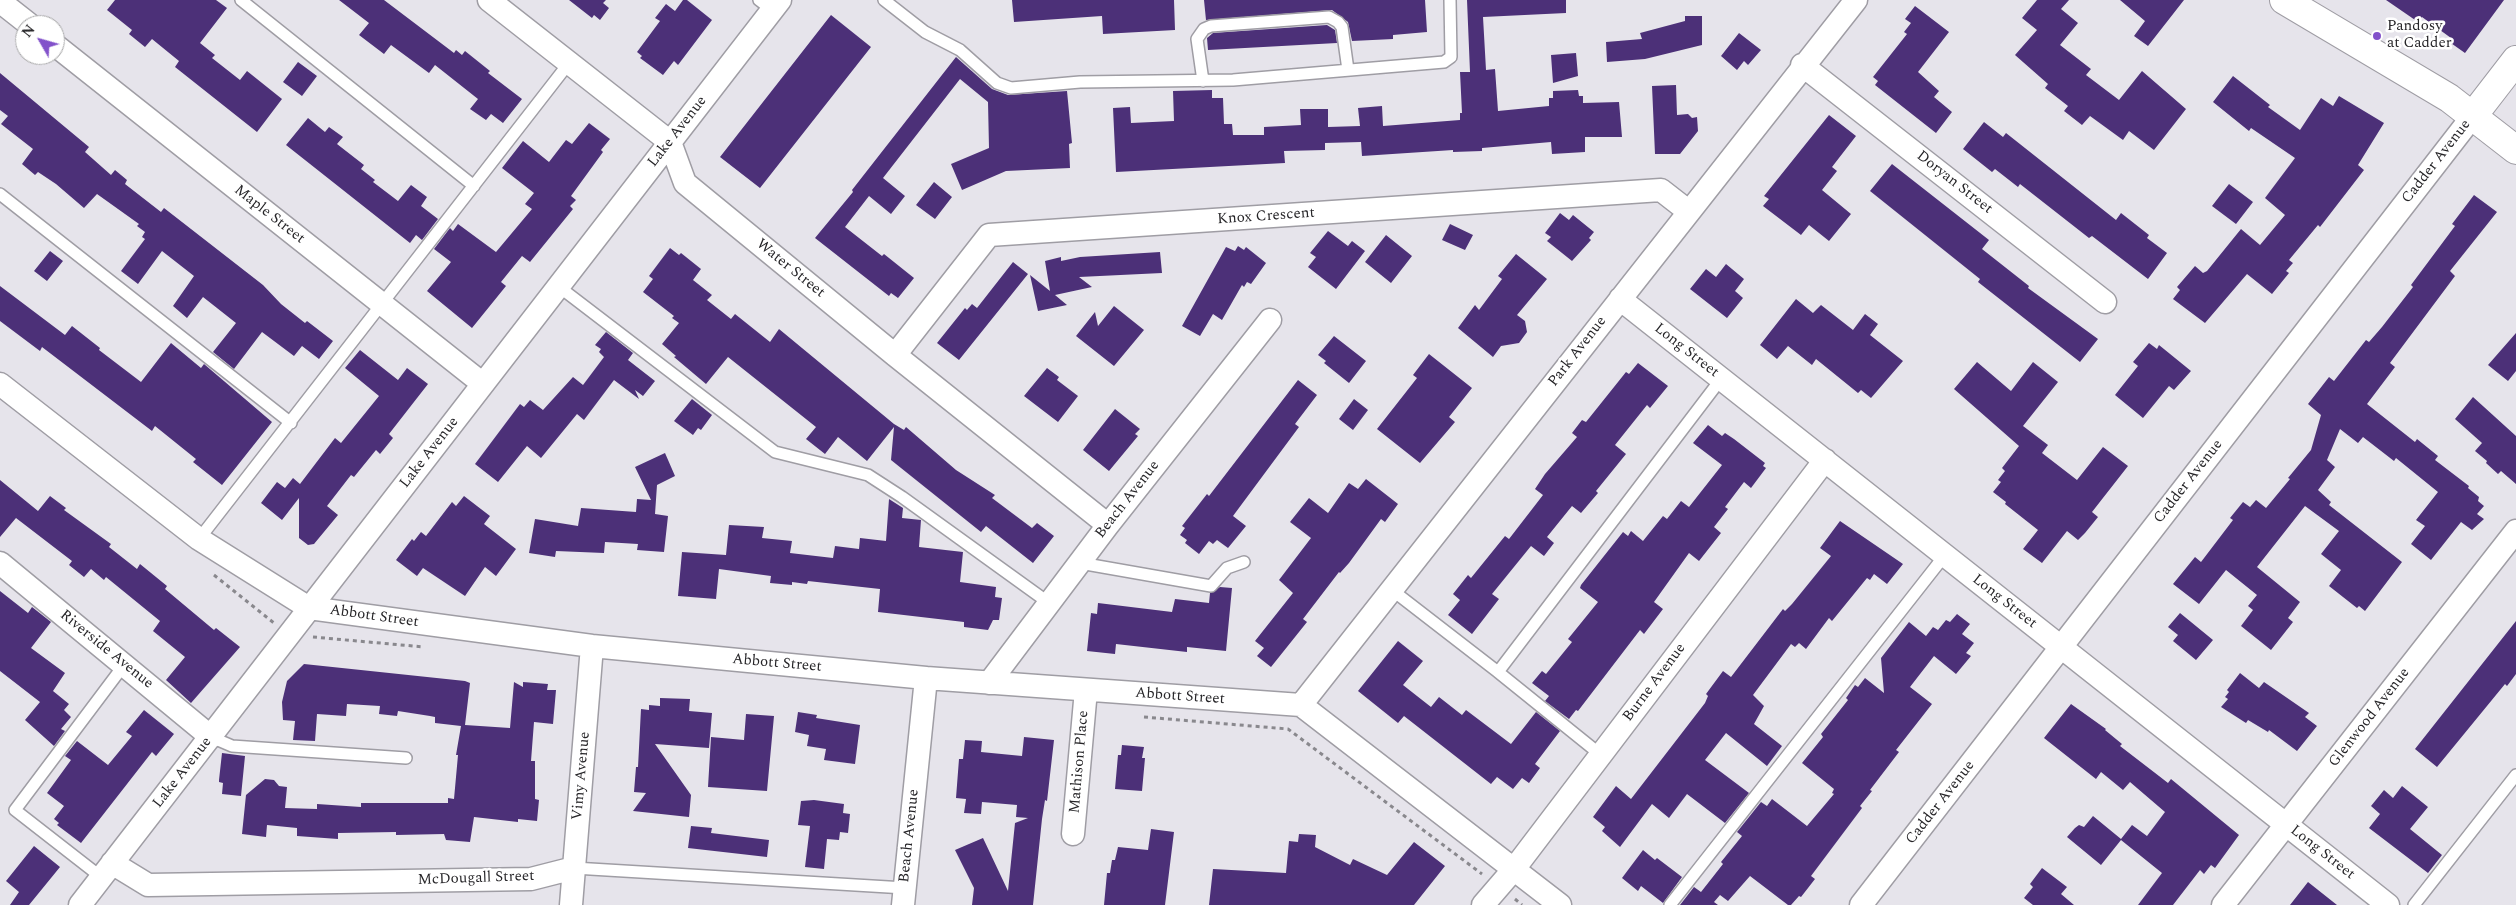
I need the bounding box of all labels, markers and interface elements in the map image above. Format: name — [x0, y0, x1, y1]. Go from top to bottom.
north arrow — [15, 15, 65, 65]
place label: Pandosy at Cadder — [2387, 18, 2452, 53]
text: N — [17, 20, 40, 42]
marker: Pandosy at Cadder — [2371, 30, 2383, 42]
street label: Lake Avenue — [645, 93, 711, 171]
street label: Cadder Avenue — [2399, 116, 2475, 208]
street label: Doryan Street — [1912, 148, 1996, 218]
street label: Maple Street — [230, 182, 308, 248]
street label: Knox Crescent — [1217, 205, 1315, 229]
street label: Water Street — [752, 236, 828, 302]
street label: Park Avenue — [1545, 313, 1611, 391]
street label: Long Street — [1650, 320, 1722, 382]
street label: Lake Avenue — [397, 414, 463, 492]
street label: Cadder Avenue — [2151, 436, 2227, 528]
street label: Beach Avenue — [1092, 457, 1164, 543]
street label: Long Street — [1968, 571, 2040, 633]
street label: Abbott Street — [328, 602, 420, 632]
street label: Riverside Avenue — [56, 607, 156, 693]
street label: Burne Avenue — [1620, 640, 1690, 726]
street label: Abbott Street — [732, 651, 822, 677]
street label: Glenwood Avenue — [2326, 665, 2414, 771]
street label: Abbott Street — [1135, 685, 1225, 709]
street label: Mathison Place — [1067, 710, 1093, 814]
street label: Vimy Avenue — [569, 731, 595, 821]
street label: Lake Avenue — [150, 734, 216, 812]
street label: Cadder Avenue — [1903, 757, 1979, 849]
street label: Beach Avenue — [896, 788, 924, 884]
street label: Long Street — [2286, 822, 2358, 884]
street label: McDougall Street — [417, 868, 535, 890]

